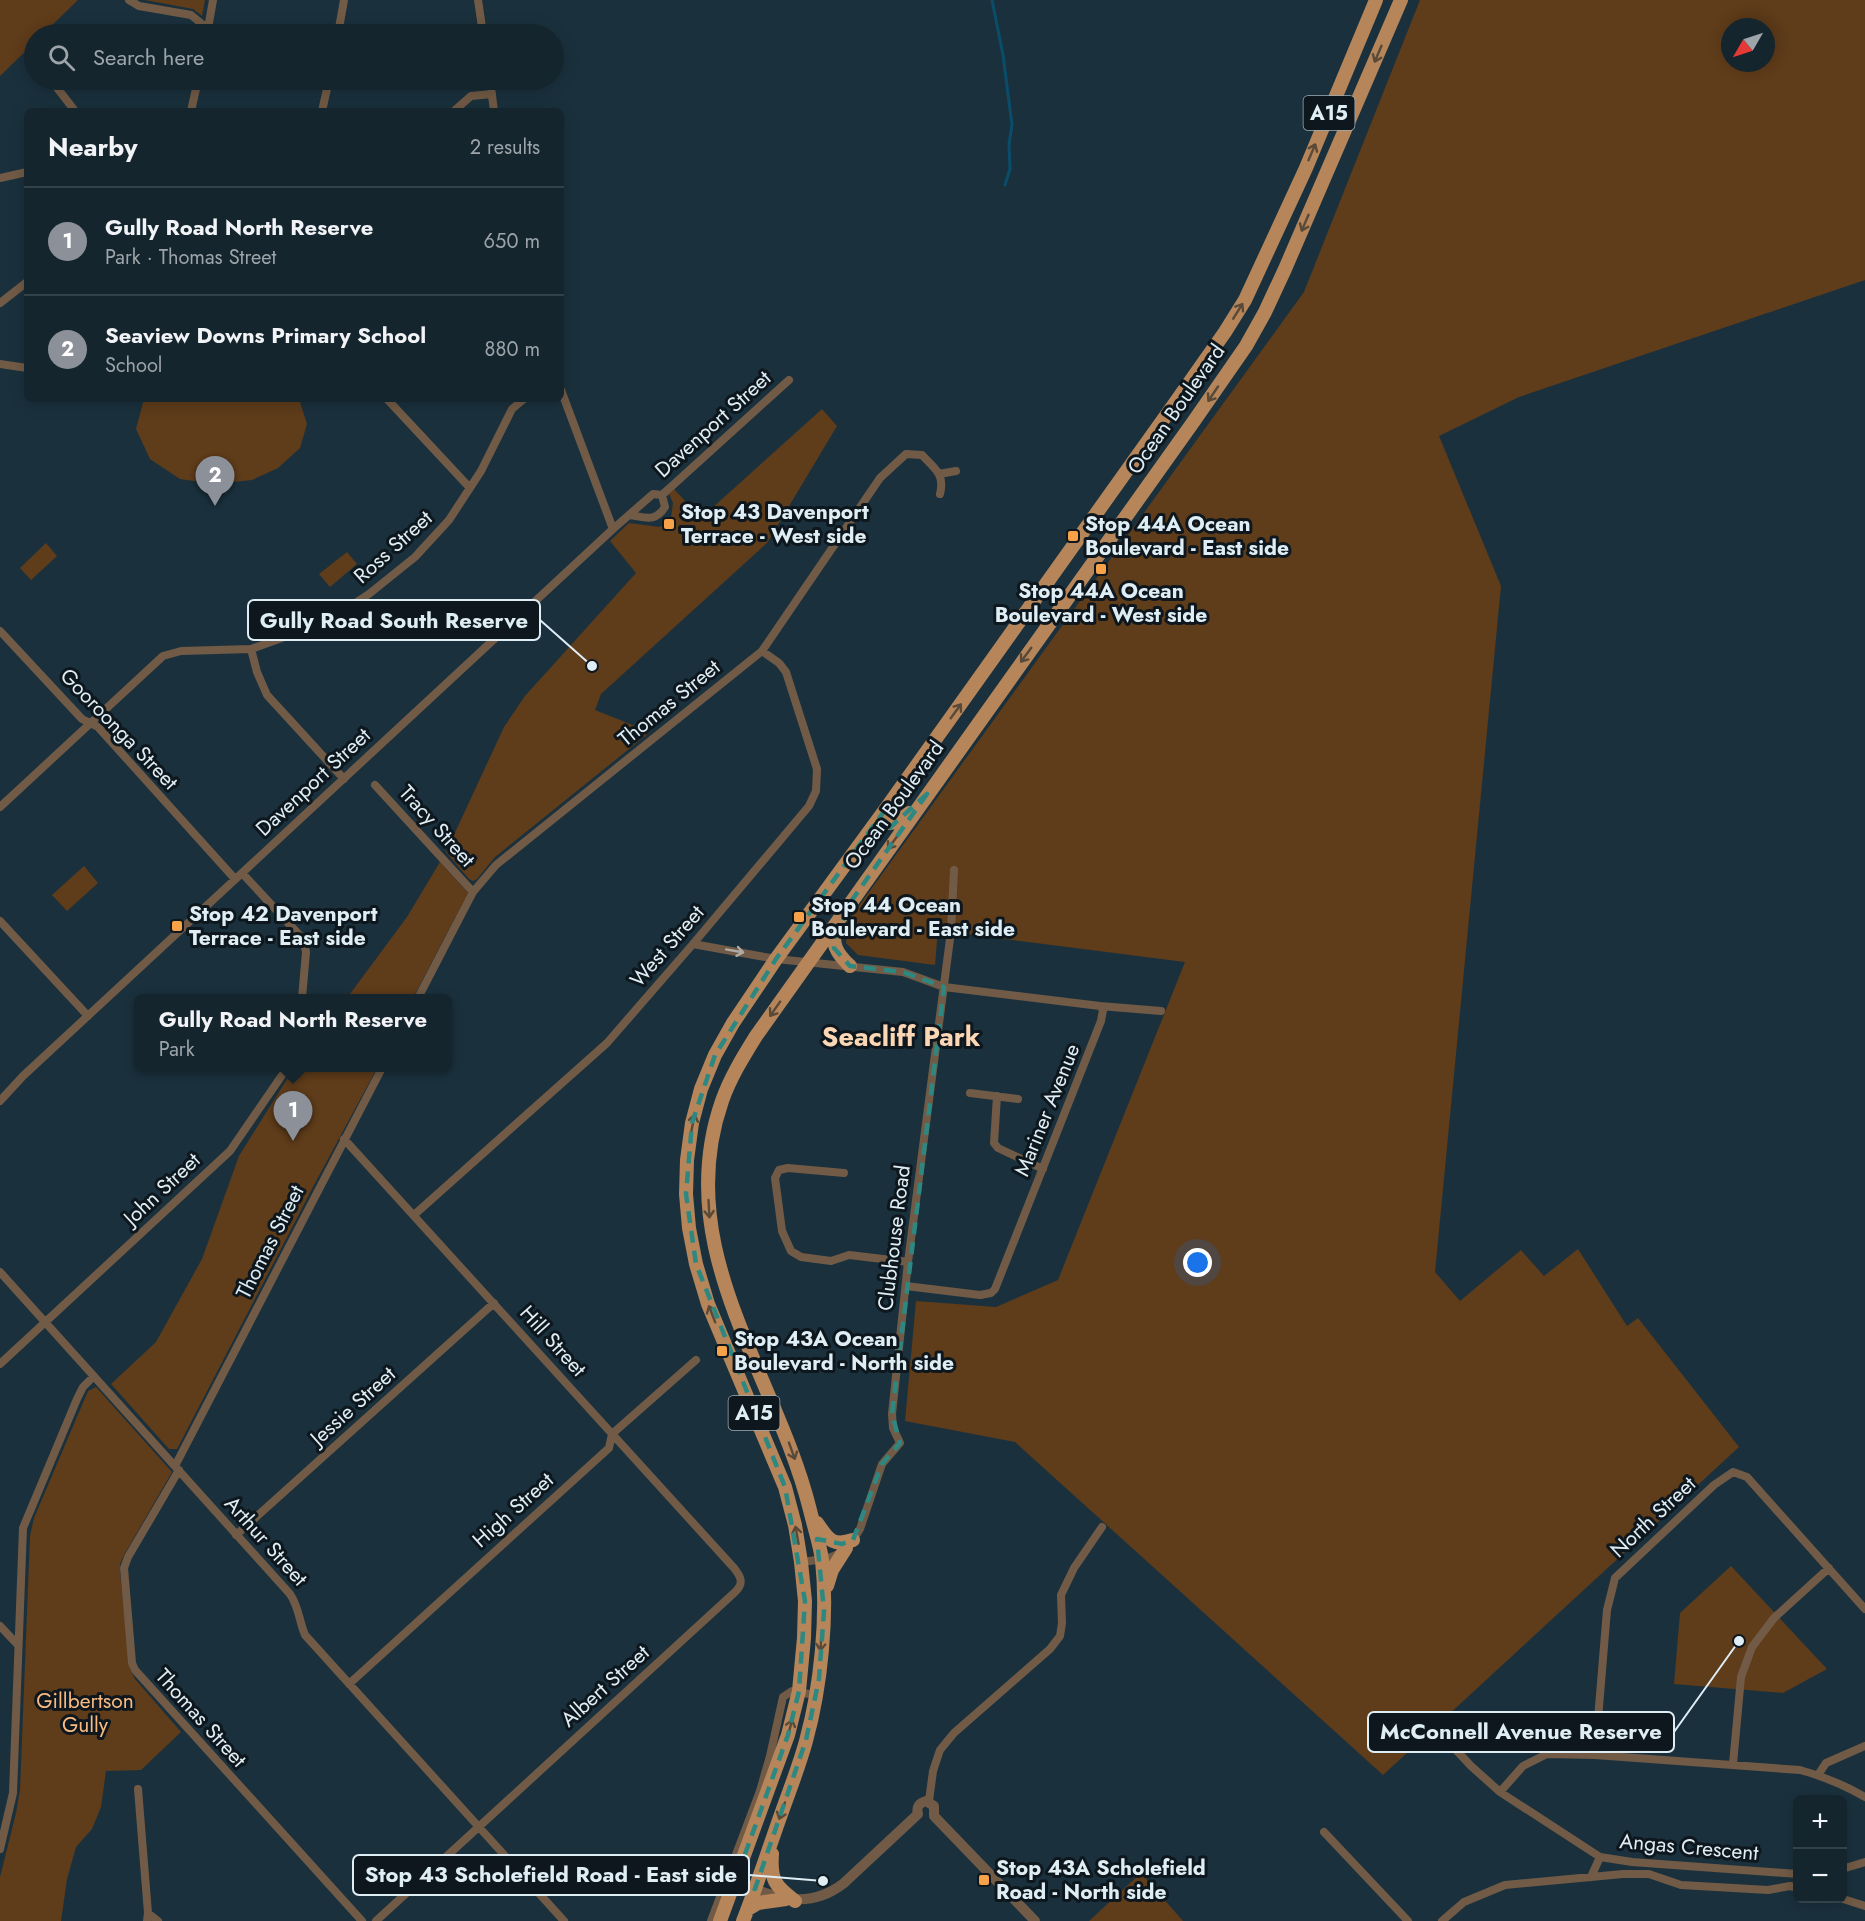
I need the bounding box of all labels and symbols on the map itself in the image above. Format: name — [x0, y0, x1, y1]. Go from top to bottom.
north arrow — [1721, 18, 1775, 72]
one-way arrow — [1372, 44, 1383, 62]
road number: A15 — [1304, 96, 1354, 130]
one-way arrow — [1307, 144, 1318, 162]
one-way arrow — [1299, 213, 1310, 232]
one-way arrow — [1231, 303, 1244, 320]
street label: Ocean Boulevard — [1120, 338, 1232, 480]
street label: Davenport Street — [648, 364, 778, 484]
one-way arrow — [1207, 386, 1219, 402]
pin: 2 — [196, 456, 234, 506]
place label: Stop 43 Davenport Terrace - West side — [681, 497, 869, 551]
street label: Ross Street — [347, 504, 439, 590]
place label: Stop 44A Ocean Boulevard - East side — [1085, 509, 1289, 563]
marker: Stop 43 Davenport Terrace - West side — [662, 517, 676, 531]
marker: Stop 44A Ocean Boulevard - East side — [1066, 529, 1080, 543]
marker: Stop 44A Ocean Boulevard - West side — [1094, 562, 1108, 576]
place label: Stop 44A Ocean Boulevard - West side — [995, 576, 1207, 630]
callout: Gully Road South Reserve — [248, 600, 540, 640]
text: Gully Road South Reserve — [260, 604, 528, 636]
one-way arrow — [1020, 647, 1033, 663]
street label: Thomas Street — [612, 652, 726, 754]
street label: Gooroonga Street — [53, 662, 185, 796]
one-way arrow — [949, 703, 962, 719]
street label: Davenport Street — [249, 721, 377, 843]
street label: Ocean Boulevard — [837, 734, 951, 876]
street label: Tracy Street — [392, 778, 482, 874]
one-way arrow — [887, 834, 899, 850]
place label: Stop 44 Ocean Boulevard - East side — [811, 890, 1015, 944]
street label: West Street — [623, 898, 711, 994]
place label: Stop 42 Davenport Terrace - East side — [189, 899, 378, 953]
marker: Stop 44 Ocean Boulevard - East side — [792, 910, 806, 924]
marker: Stop 42 Davenport Terrace - East side — [170, 919, 184, 933]
one-way arrow — [724, 946, 744, 957]
one-way arrow — [769, 1000, 781, 1017]
district label: Seacliff Park — [822, 1017, 981, 1056]
street label: Mariner Avenue — [1007, 1039, 1087, 1181]
pin: 1 — [274, 1092, 312, 1141]
one-way arrow — [688, 1114, 699, 1133]
street label: John Street — [115, 1146, 207, 1234]
street label: Clubhouse Road — [870, 1163, 918, 1313]
street label: Thomas Street — [229, 1180, 311, 1304]
one-way arrow — [703, 1198, 714, 1218]
your location — [1183, 1248, 1212, 1277]
street label: Hill Street — [513, 1299, 593, 1383]
one-way arrow — [706, 1305, 717, 1324]
place label: Stop 43A Ocean Boulevard - North side — [734, 1324, 954, 1378]
marker: Stop 43A Ocean Boulevard - North side — [715, 1344, 729, 1358]
street label: Jessie Street — [302, 1360, 402, 1454]
road number: A15 — [728, 1396, 780, 1430]
one-way arrow — [788, 1442, 799, 1460]
street label: High Street — [466, 1465, 560, 1555]
street label: North Street — [1603, 1469, 1703, 1565]
street label: Arthur Street — [217, 1489, 315, 1593]
one-way arrow — [791, 1526, 802, 1545]
one-way arrow — [816, 1632, 827, 1652]
street label: Albert Street — [554, 1638, 656, 1734]
street label: Thomas Street — [148, 1662, 254, 1774]
park label: Gillbertson Gully — [36, 1686, 134, 1740]
callout: McConnell Avenue Reserve — [1368, 1712, 1674, 1752]
text: McConnell Avenue Reserve — [1380, 1715, 1662, 1747]
one-way arrow — [784, 1719, 796, 1738]
one-way arrow — [776, 1801, 787, 1820]
street label: Angas Crescent — [1618, 1826, 1760, 1868]
place label: Stop 43A Scholefield Road - North side — [996, 1853, 1206, 1907]
callout: Stop 43 Scholefield Road - East side — [353, 1855, 749, 1895]
text: Stop 43 Scholefield Road - East side — [365, 1858, 737, 1890]
marker: Stop 43A Scholefield Road - North side — [977, 1873, 991, 1887]

